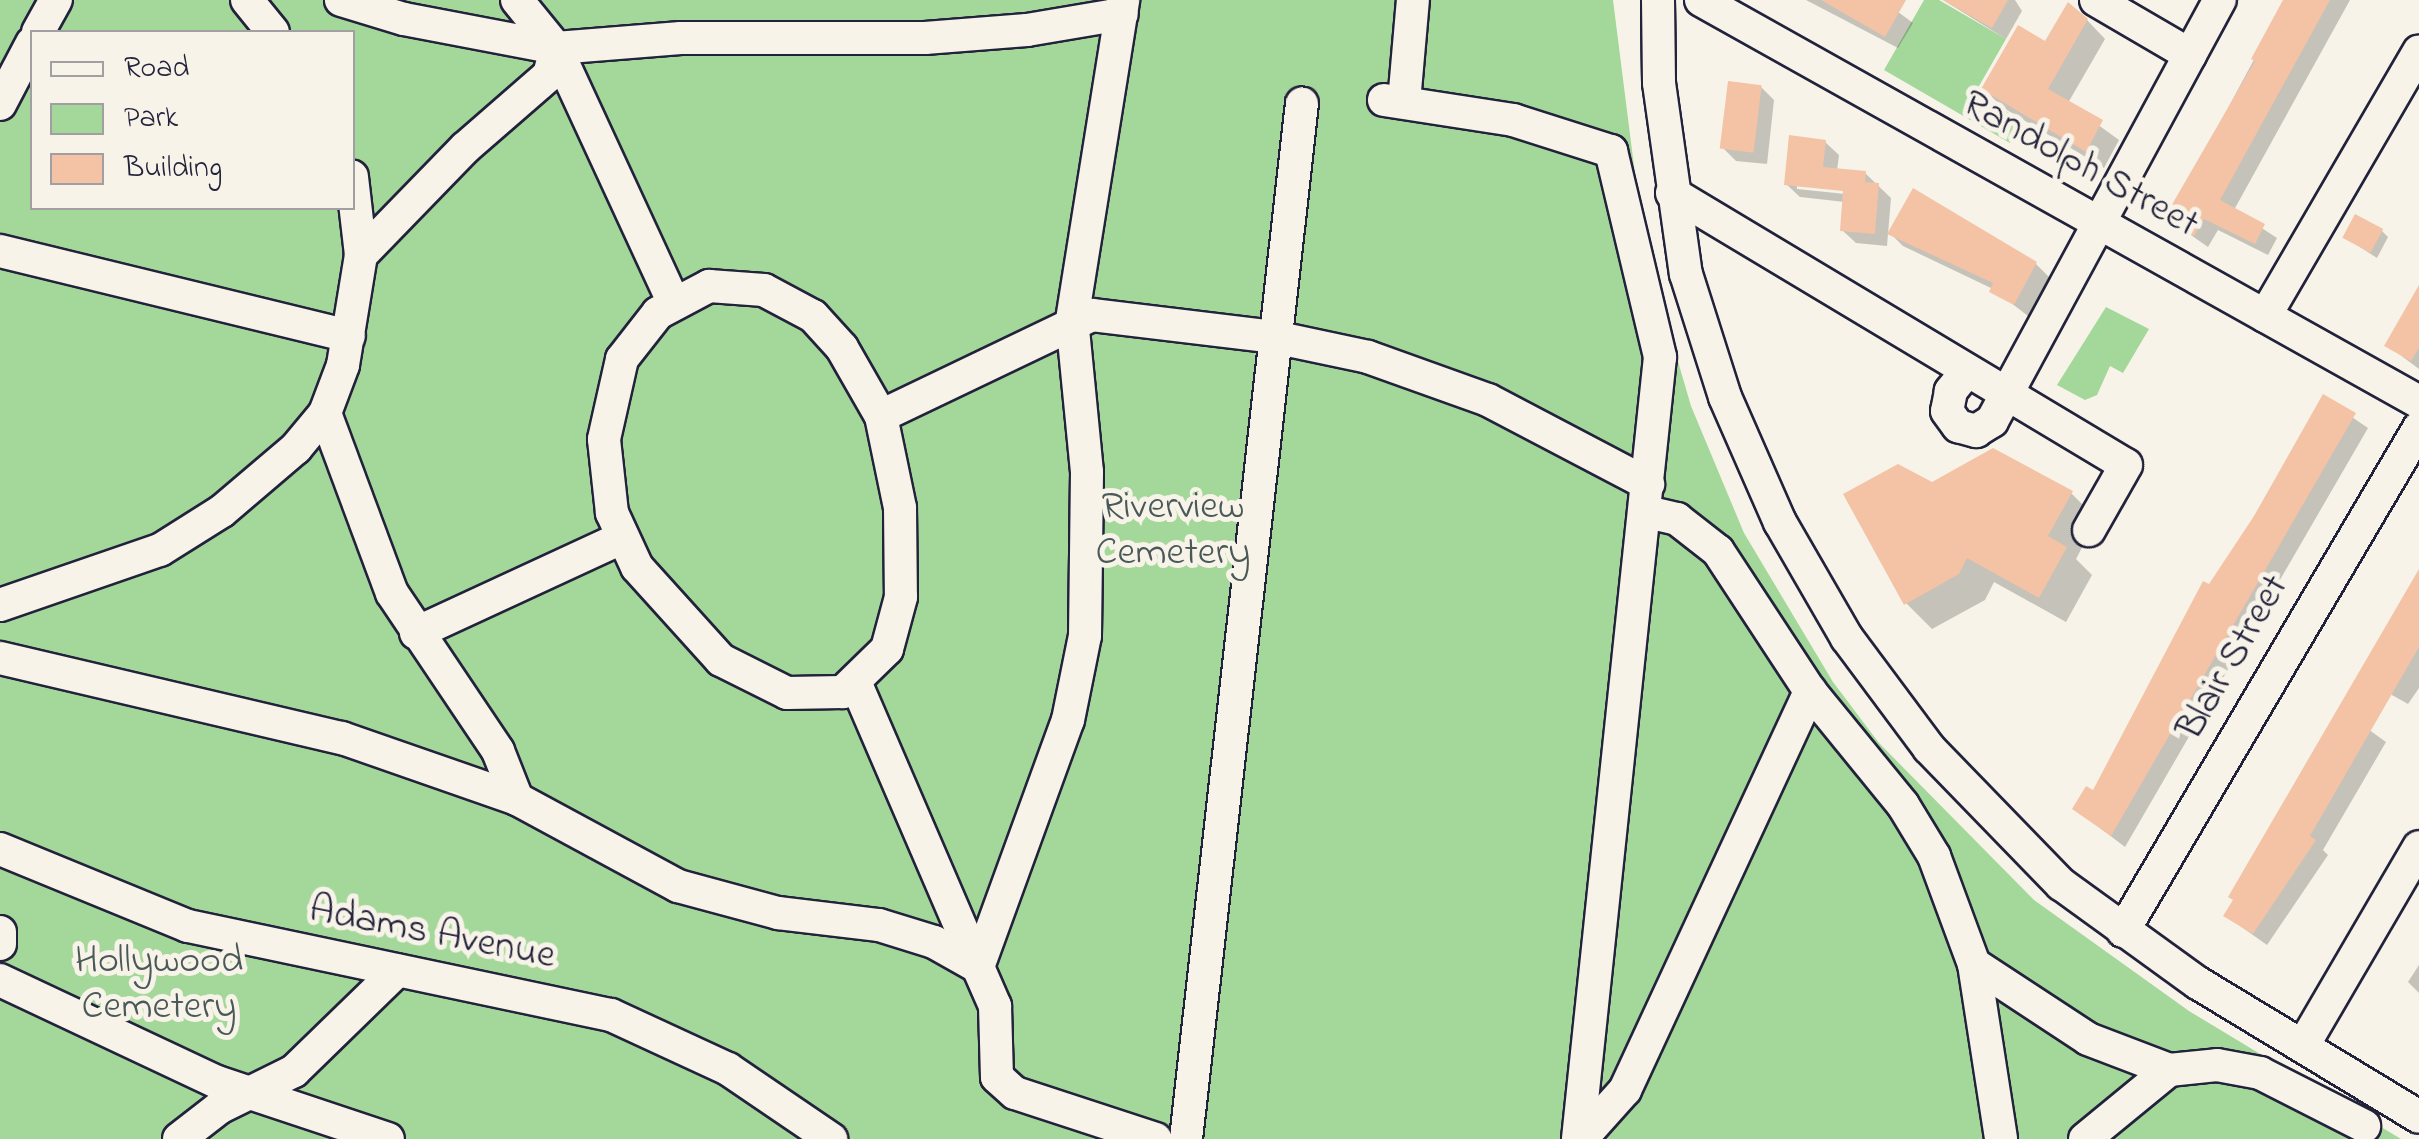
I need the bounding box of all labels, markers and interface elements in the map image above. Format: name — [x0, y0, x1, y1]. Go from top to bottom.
legend — [30, 30, 355, 210]
text: Road — [124, 47, 189, 91]
street label: Randolph Street — [1954, 80, 2206, 250]
text: Park — [124, 97, 178, 141]
text: Building — [124, 147, 222, 191]
park label: Riverview Cemetery — [1096, 484, 1250, 578]
street label: Blair Street — [2167, 567, 2301, 749]
street label: Adams Avenue — [305, 887, 559, 981]
park label: Hollywood Cemetery — [75, 938, 243, 1032]

